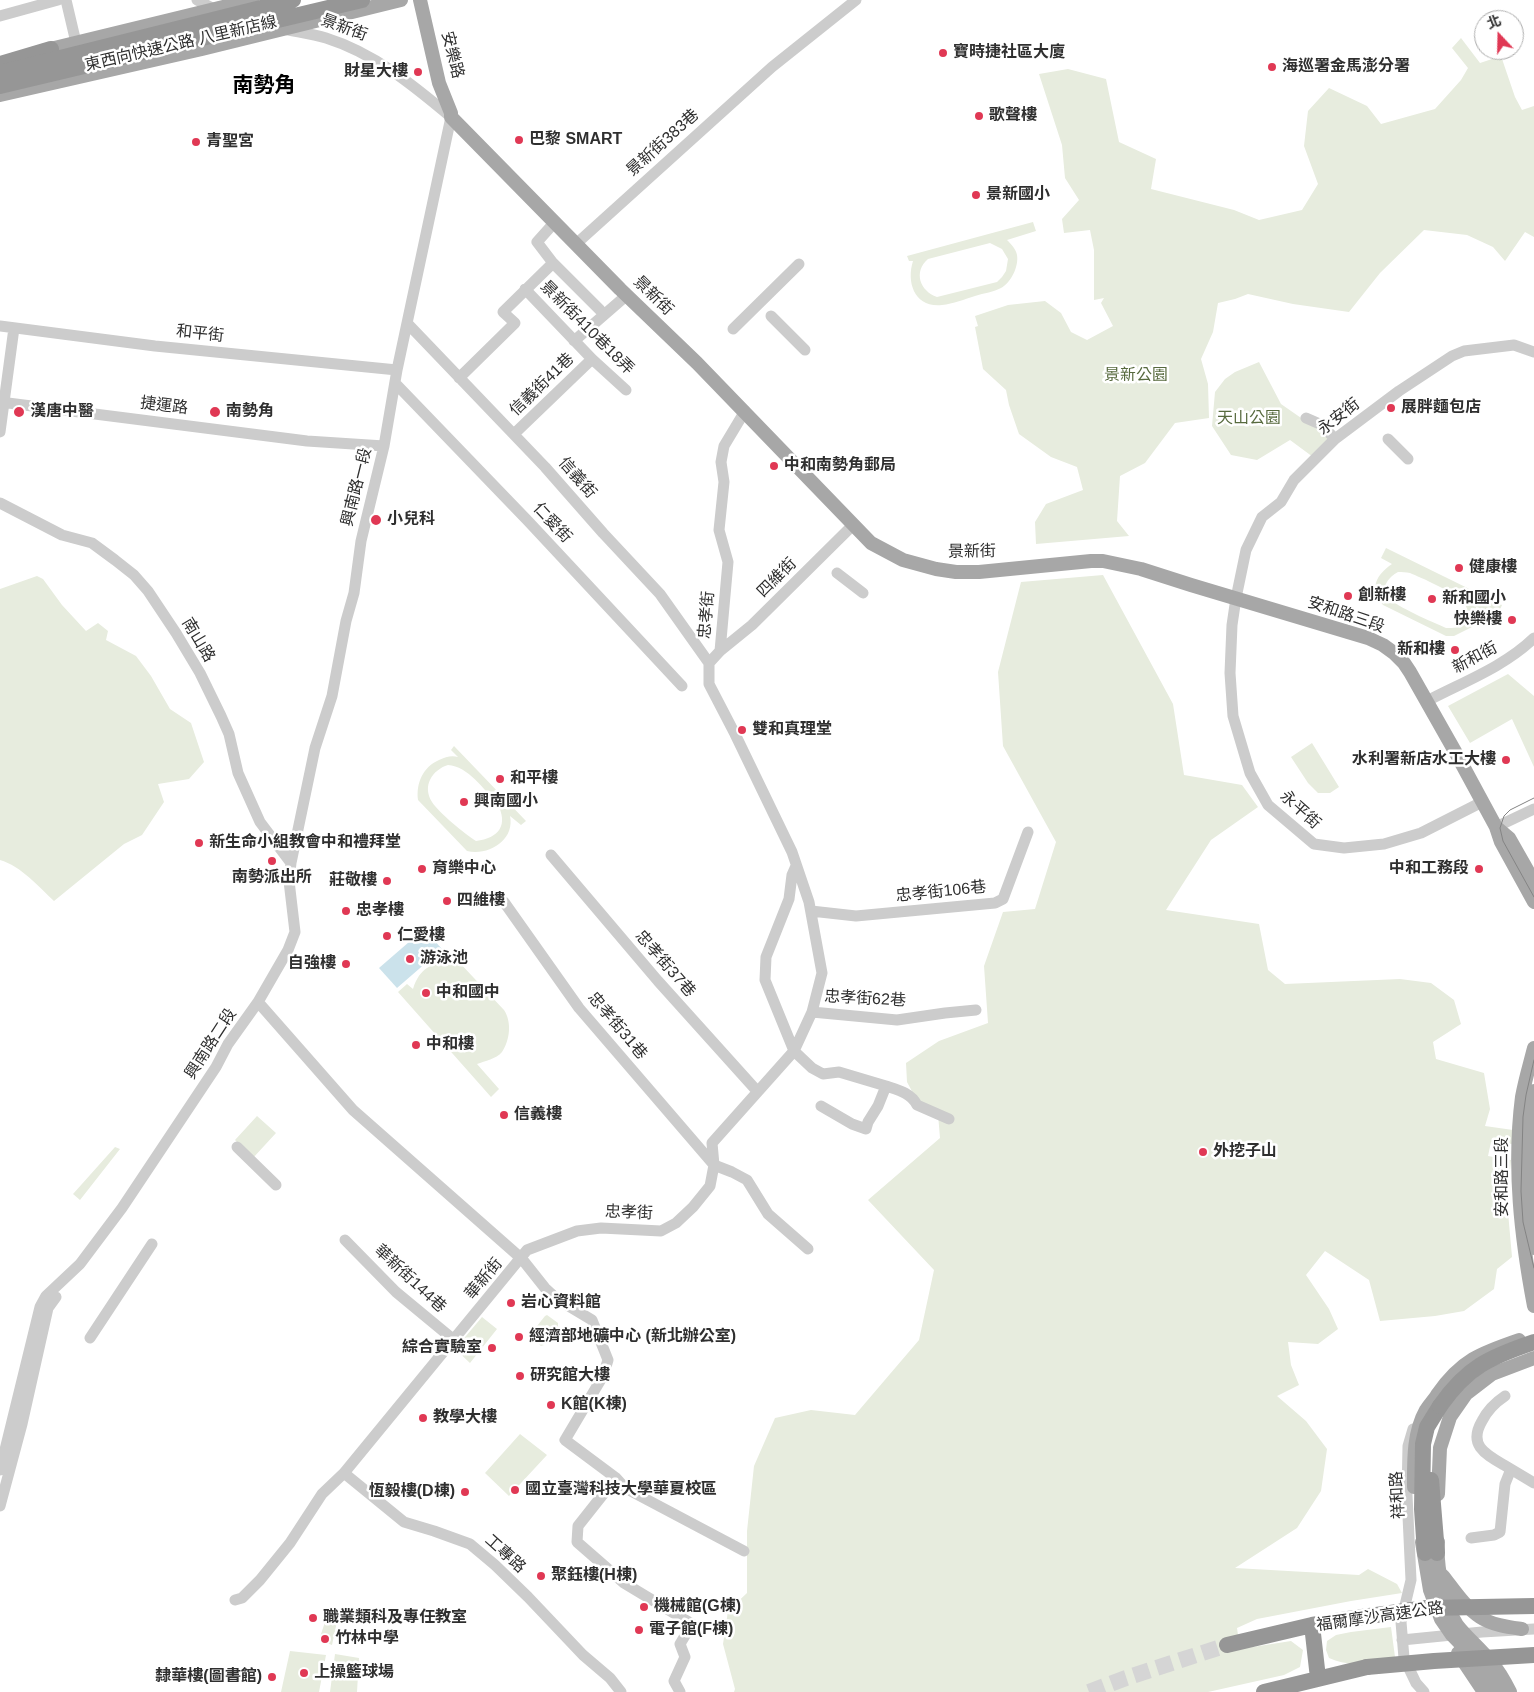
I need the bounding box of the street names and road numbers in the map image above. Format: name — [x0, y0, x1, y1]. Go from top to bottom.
street label: 景新街 — [318, 11, 370, 45]
street label: 東西向快速公路 八里新店線 — [83, 13, 279, 75]
street label: 安樂路 — [437, 29, 467, 81]
street label: 景新街383巷 — [623, 106, 703, 180]
street label: 景新街 — [629, 272, 677, 320]
street label: 景新街410巷18弄 — [536, 277, 638, 379]
street label: 和平街 — [175, 322, 225, 346]
street label: 信義街41巷 — [506, 350, 578, 420]
street label: 捷運路 — [139, 394, 189, 418]
street label: 永安街 — [1314, 395, 1364, 439]
street label: 興南路一段 — [338, 446, 376, 528]
street label: 信義街 — [554, 454, 600, 502]
street label: 仁愛街 — [529, 499, 575, 547]
street label: 景新街 — [948, 542, 996, 562]
street label: 四維街 — [753, 554, 801, 602]
street label: 忠孝街 — [695, 590, 719, 640]
street label: 安和路三段 — [1305, 593, 1387, 637]
street label: 南山路 — [177, 614, 219, 666]
street label: 新和街 — [1449, 638, 1501, 678]
street label: 永平街 — [1276, 787, 1324, 833]
street label: 忠孝街106巷 — [895, 878, 987, 906]
street label: 忠孝街37巷 — [631, 927, 699, 1001]
street label: 忠孝街62巷 — [824, 987, 906, 1011]
street label: 忠孝街31巷 — [583, 988, 651, 1064]
street label: 興南路二段 — [181, 1005, 241, 1083]
street label: 安和路三段 — [1493, 1137, 1513, 1217]
street label: 忠孝街 — [605, 1203, 653, 1223]
street label: 華新街144巷 — [370, 1241, 450, 1317]
street label: 華新街 — [461, 1254, 507, 1304]
street label: 祥和路 — [1387, 1471, 1409, 1519]
street label: 工專路 — [481, 1531, 529, 1577]
street label: 福爾摩沙高速公路 — [1315, 1599, 1445, 1635]

